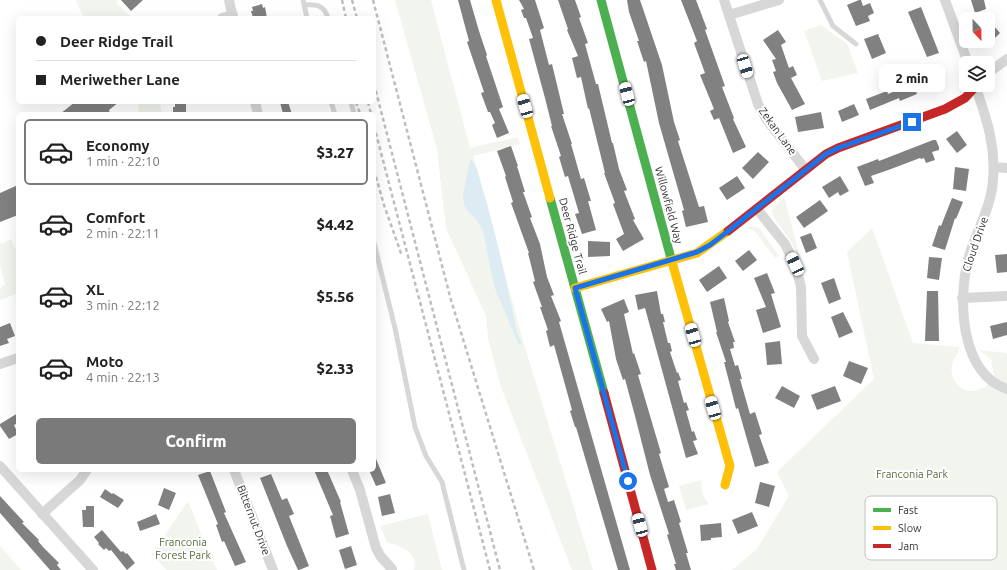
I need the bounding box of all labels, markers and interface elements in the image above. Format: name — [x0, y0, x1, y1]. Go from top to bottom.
north arrow — [959, 12, 995, 48]
map controls — [959, 12, 995, 92]
text: Deer Ridge Trail — [60, 33, 173, 50]
car — [736, 53, 754, 79]
button: layers — [959, 56, 995, 92]
callout: 2 min — [879, 64, 945, 92]
text: Meriwether Lane — [60, 71, 180, 88]
text: 2 min — [895, 71, 929, 85]
car — [618, 81, 636, 107]
car — [516, 93, 534, 119]
street label: Zekan Lane — [757, 105, 799, 157]
route end — [903, 113, 921, 131]
icon: car — [38, 134, 74, 170]
text: Economy — [86, 137, 150, 154]
text: $3.27 — [316, 144, 354, 161]
text: 1 min · 22:10 — [86, 154, 160, 168]
street label: Willowfield Way — [653, 165, 685, 246]
street label: Deer Ridge Trail — [557, 196, 589, 276]
icon: car — [38, 206, 74, 242]
text: Comfort — [86, 209, 145, 226]
street label: Cloud Drive — [960, 215, 990, 273]
text: $4.42 — [316, 216, 354, 233]
text: 2 min · 22:11 — [86, 226, 160, 240]
car — [784, 251, 806, 277]
icon: car — [38, 278, 74, 314]
text: XL — [86, 281, 104, 298]
text: $5.56 — [316, 288, 354, 305]
text: 3 min · 22:12 — [86, 298, 160, 312]
car — [684, 322, 702, 348]
icon: car — [38, 350, 74, 386]
text: Moto — [86, 353, 124, 370]
text: $2.33 — [316, 360, 354, 377]
text: 4 min · 22:13 — [86, 370, 160, 384]
car — [704, 395, 722, 421]
button: Confirm — [36, 418, 356, 464]
park label: Franconia Park — [876, 468, 949, 480]
route start — [619, 472, 637, 490]
street label: Bitternut Drive — [235, 483, 273, 557]
legend — [865, 496, 997, 560]
text: Fast — [898, 504, 919, 516]
car — [631, 512, 649, 538]
text: Slow — [898, 522, 922, 534]
park label: Franconia Forest Park — [155, 536, 211, 561]
text: Jam — [898, 540, 919, 552]

